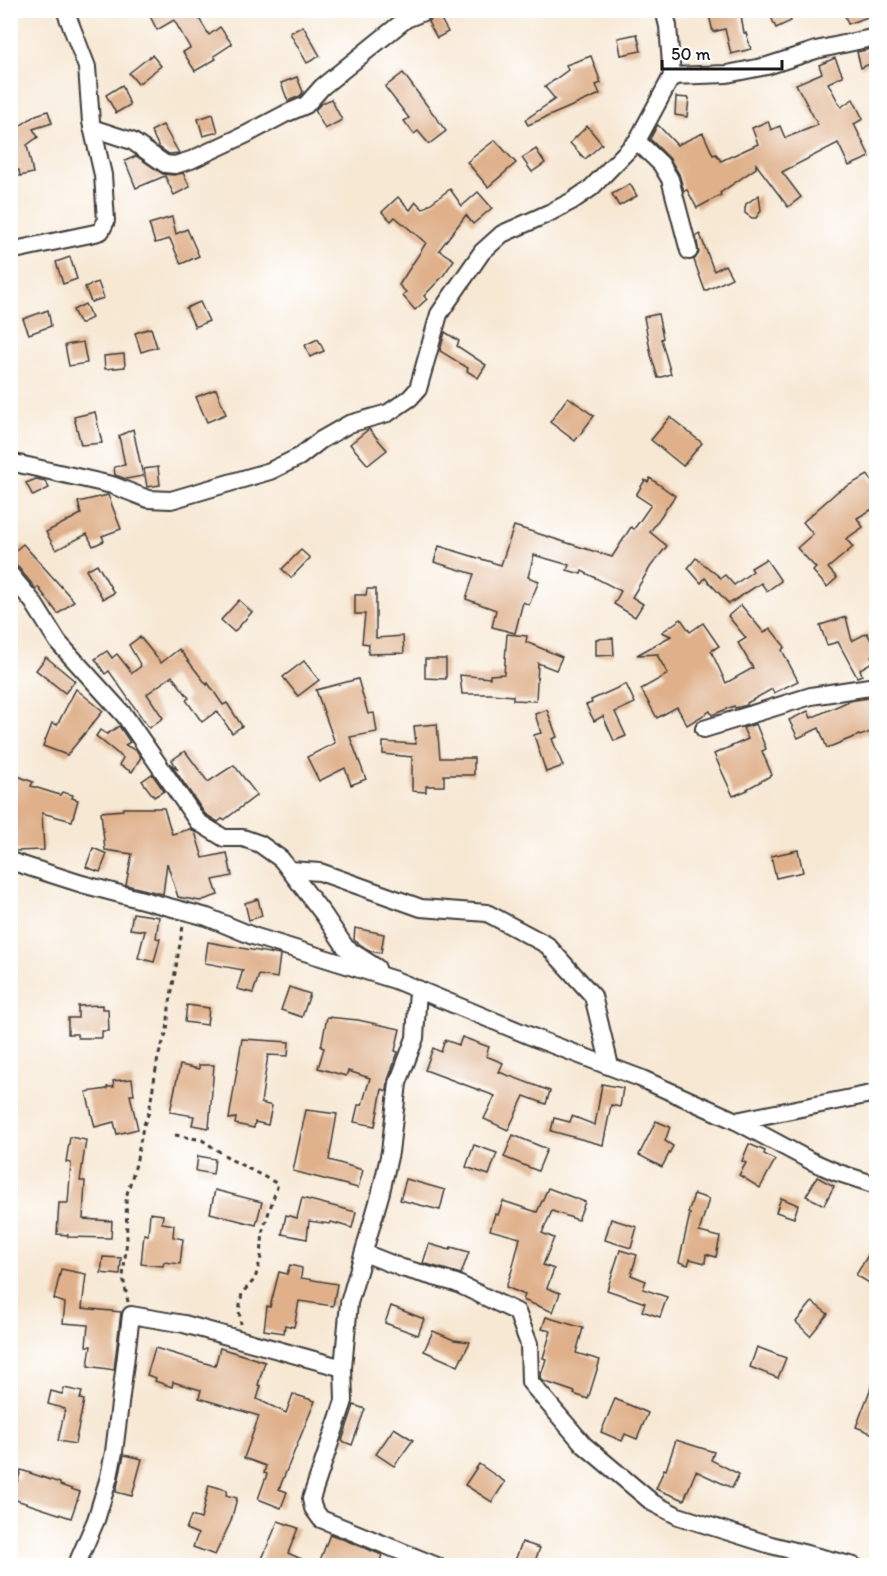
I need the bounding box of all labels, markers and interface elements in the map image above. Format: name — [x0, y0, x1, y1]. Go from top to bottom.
scale bar — [662, 33, 782, 71]
text: 50 m — [671, 43, 711, 65]

